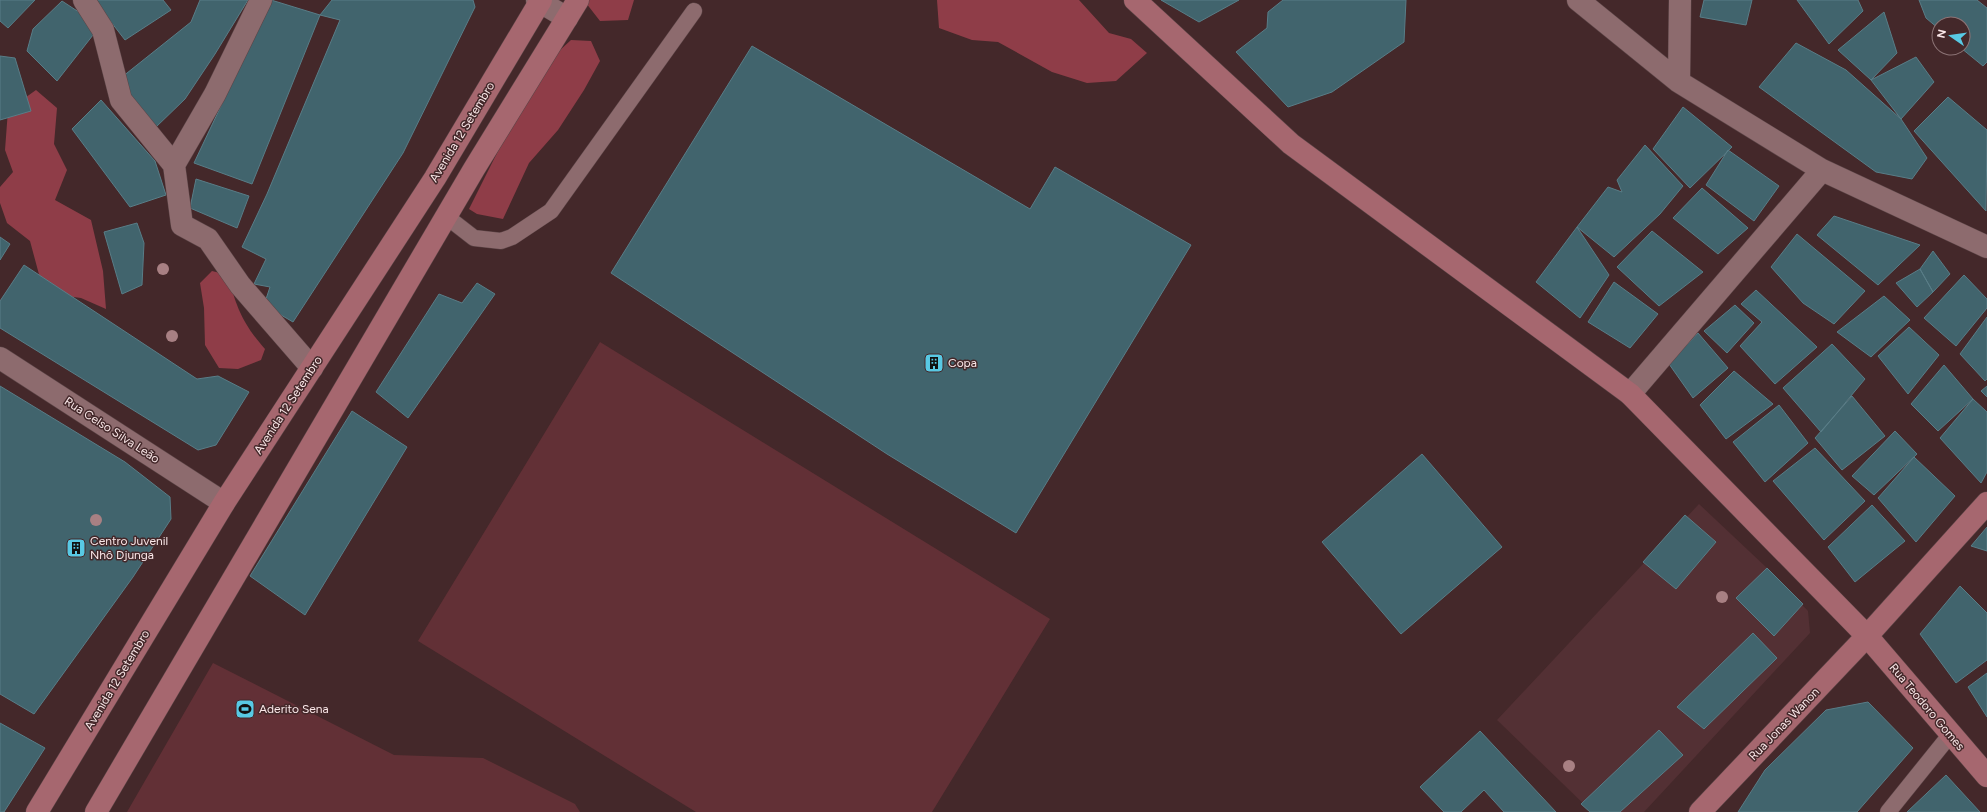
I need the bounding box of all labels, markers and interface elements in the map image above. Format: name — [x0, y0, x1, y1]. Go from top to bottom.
north arrow — [1931, 16, 1971, 56]
text: N — [1934, 28, 1949, 39]
street label: Avenida 12 Setembro — [427, 79, 497, 185]
building icon: Copa — [923, 352, 945, 374]
street label: Avenida 12 Setembro — [251, 353, 325, 457]
place label: Copa — [948, 356, 977, 370]
street label: Rua Celso Silva Leão — [62, 394, 162, 466]
place label: Centro Juvenil Nhô Djunga — [90, 534, 168, 562]
building icon: Centro Juvenil Nhô Djunga — [65, 537, 87, 559]
street label: Avenida 12 Setembro — [82, 627, 152, 733]
street label: Rua Teodoro Gomes — [1887, 661, 1968, 754]
street label: Rua Jonas Wanon — [1746, 685, 1822, 763]
sports icon: Aderito Sena — [234, 698, 256, 720]
place label: Aderito Sena — [259, 702, 329, 716]

